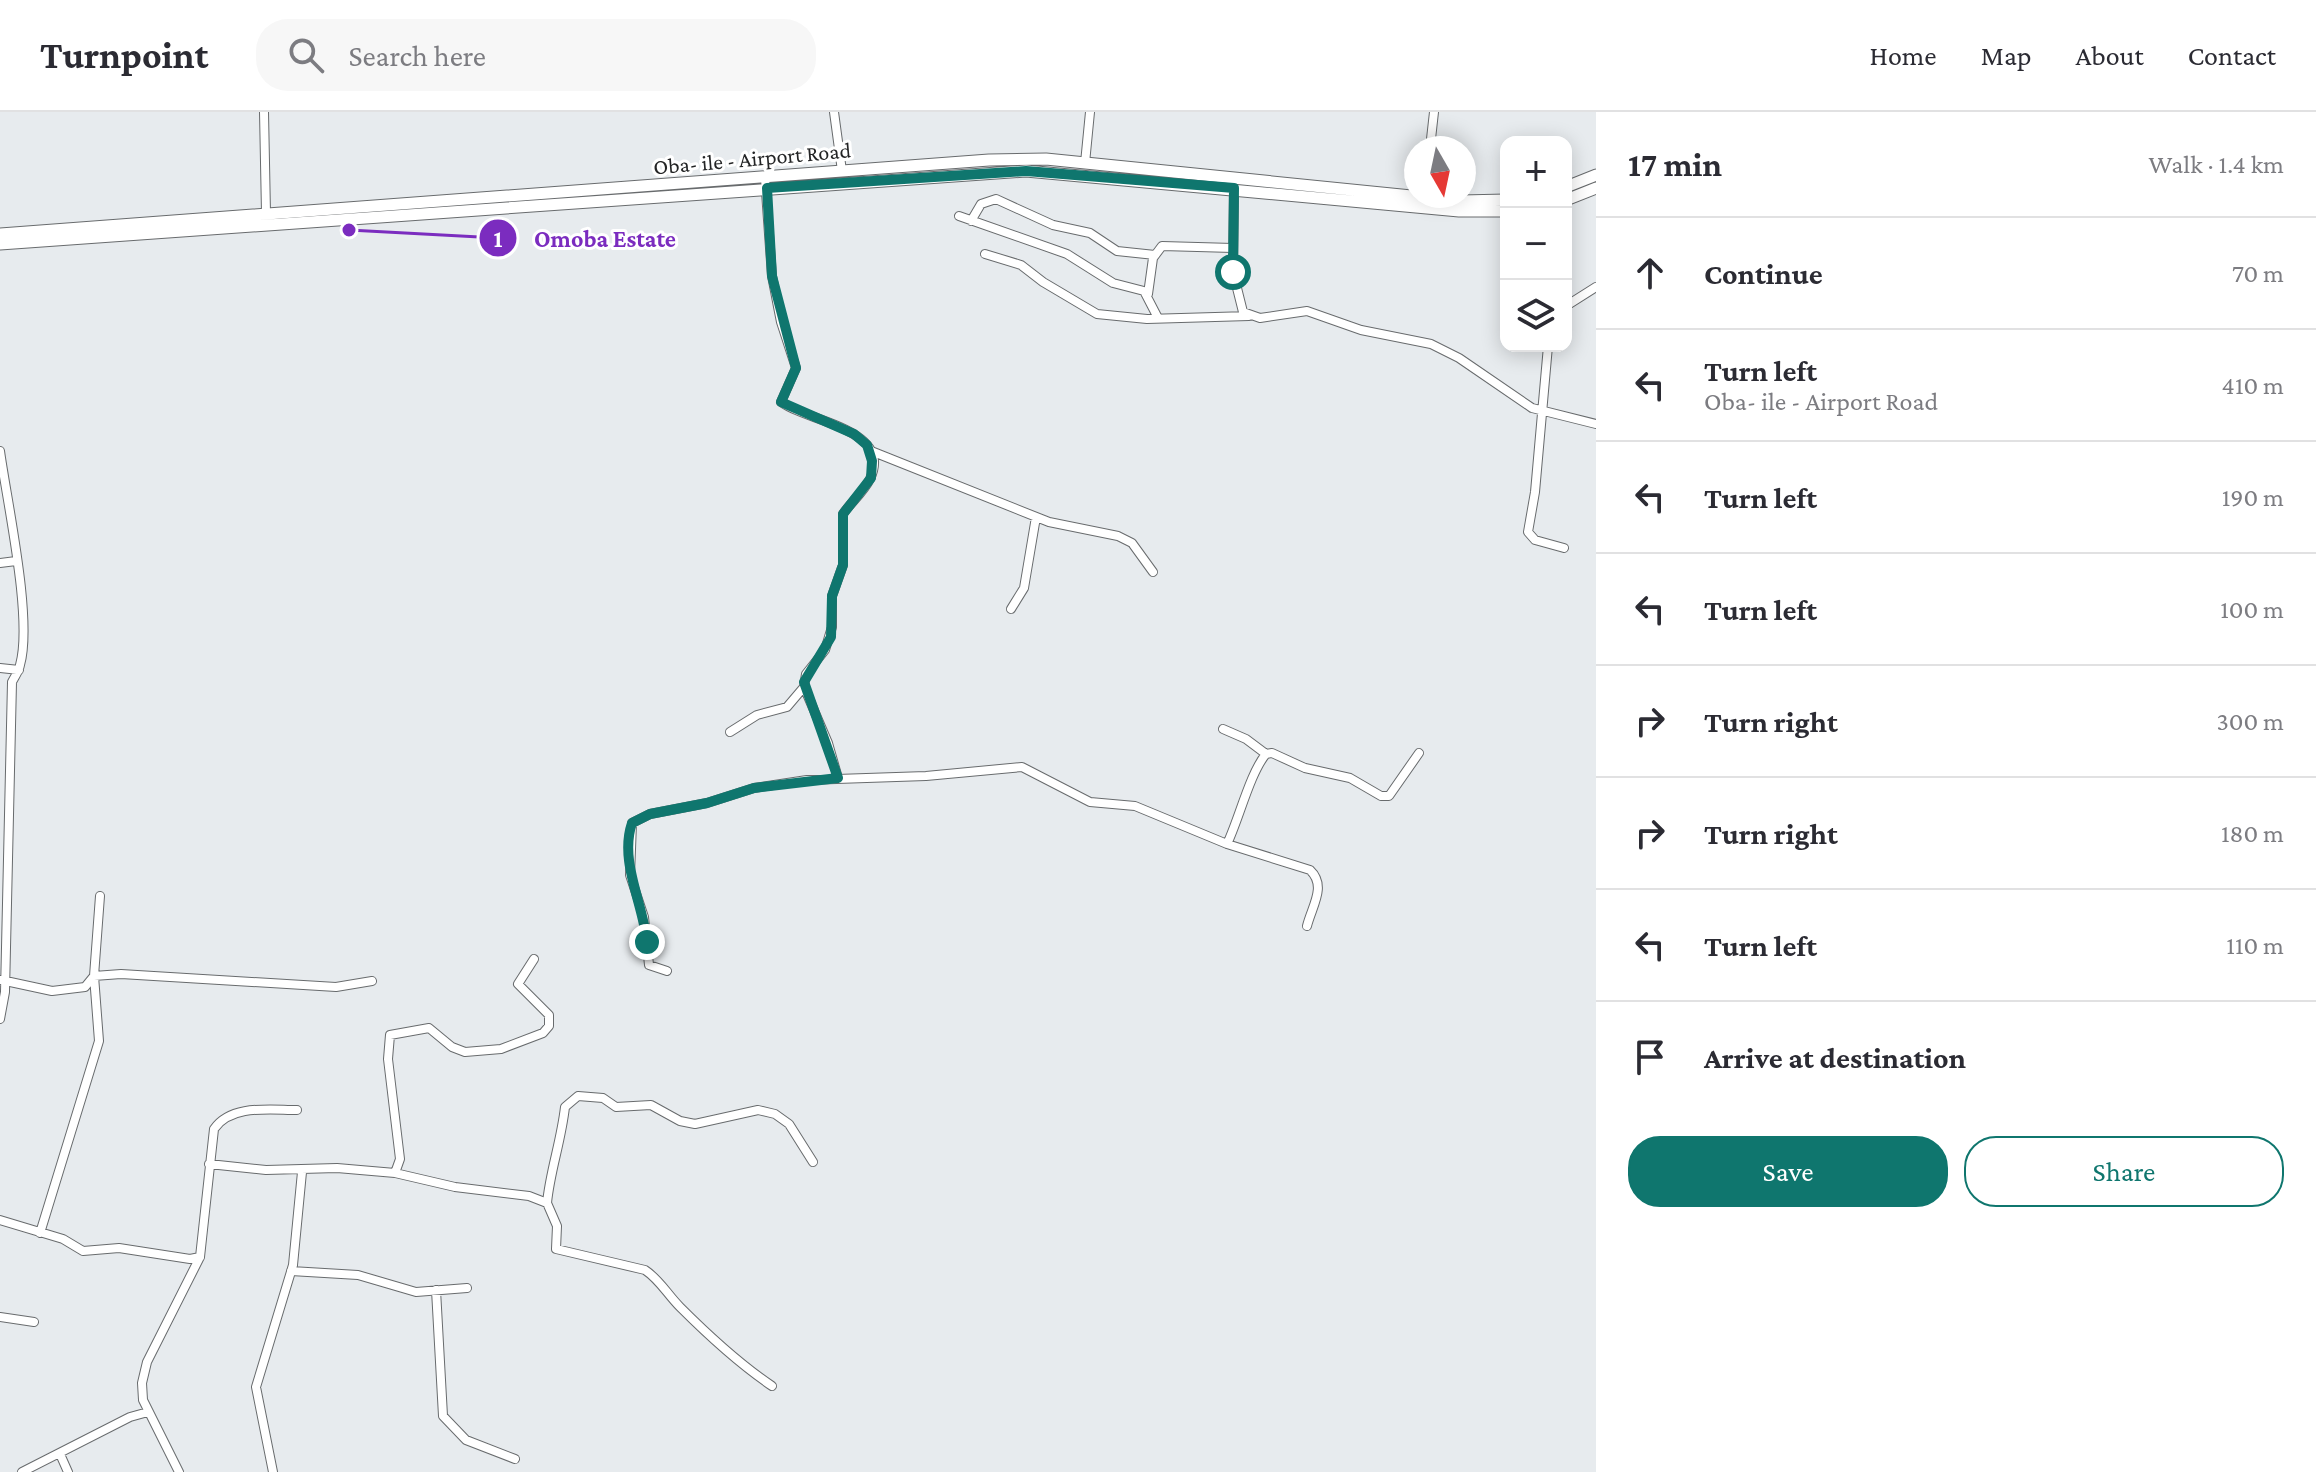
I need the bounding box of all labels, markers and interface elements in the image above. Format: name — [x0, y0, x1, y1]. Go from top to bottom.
search box — [256, 19, 816, 91]
icon: search — [284, 33, 328, 77]
text: Turnpoint — [40, 34, 208, 76]
text: Search here — [348, 39, 486, 72]
text: Home — [1870, 40, 1937, 71]
text: Map — [1981, 40, 2032, 71]
text: About — [2076, 40, 2144, 71]
text: Contact — [2188, 40, 2276, 71]
north arrow — [1404, 136, 1476, 208]
map controls — [1500, 136, 1572, 352]
button: + — [1500, 136, 1572, 208]
street label: Oba- ile - Airport Road — [652, 137, 852, 180]
text: 17 min — [1628, 146, 1722, 183]
text: Walk · 1.4 km — [2149, 150, 2284, 179]
button: − — [1500, 208, 1572, 280]
callout: Omoba Estate — [478, 214, 692, 262]
text: 1 — [494, 225, 503, 252]
text: Omoba Estate — [534, 225, 676, 252]
icon: ahead — [1628, 251, 1672, 295]
route start — [1215, 254, 1251, 290]
text: Continue — [1704, 257, 1823, 290]
text: 70 m — [2232, 259, 2284, 288]
button: layers — [1500, 280, 1572, 352]
text: Turn left — [1704, 354, 1817, 387]
icon: left — [1628, 363, 1672, 407]
text: 410 m — [2222, 371, 2284, 400]
text: Oba- ile - Airport Road — [1704, 387, 1938, 416]
icon: left — [1628, 475, 1672, 519]
text: Turn left — [1704, 481, 1817, 514]
text: 190 m — [2222, 483, 2284, 512]
icon: left — [1628, 587, 1672, 631]
text: Turn left — [1704, 593, 1817, 626]
text: 100 m — [2220, 595, 2284, 624]
icon: right — [1628, 699, 1672, 743]
text: Turn right — [1704, 705, 1838, 738]
text: 300 m — [2216, 707, 2284, 736]
icon: right — [1628, 811, 1672, 855]
text: Turn right — [1704, 817, 1838, 850]
text: 180 m — [2221, 819, 2284, 848]
icon: left — [1628, 923, 1672, 967]
route end — [629, 924, 665, 960]
text: Turn left — [1704, 929, 1817, 962]
text: 110 m — [2226, 931, 2284, 960]
icon: arrive — [1628, 1035, 1672, 1079]
text: Arrive at destination — [1704, 1041, 1966, 1074]
button: Save — [1628, 1136, 1948, 1207]
button: Share — [1964, 1136, 2284, 1207]

